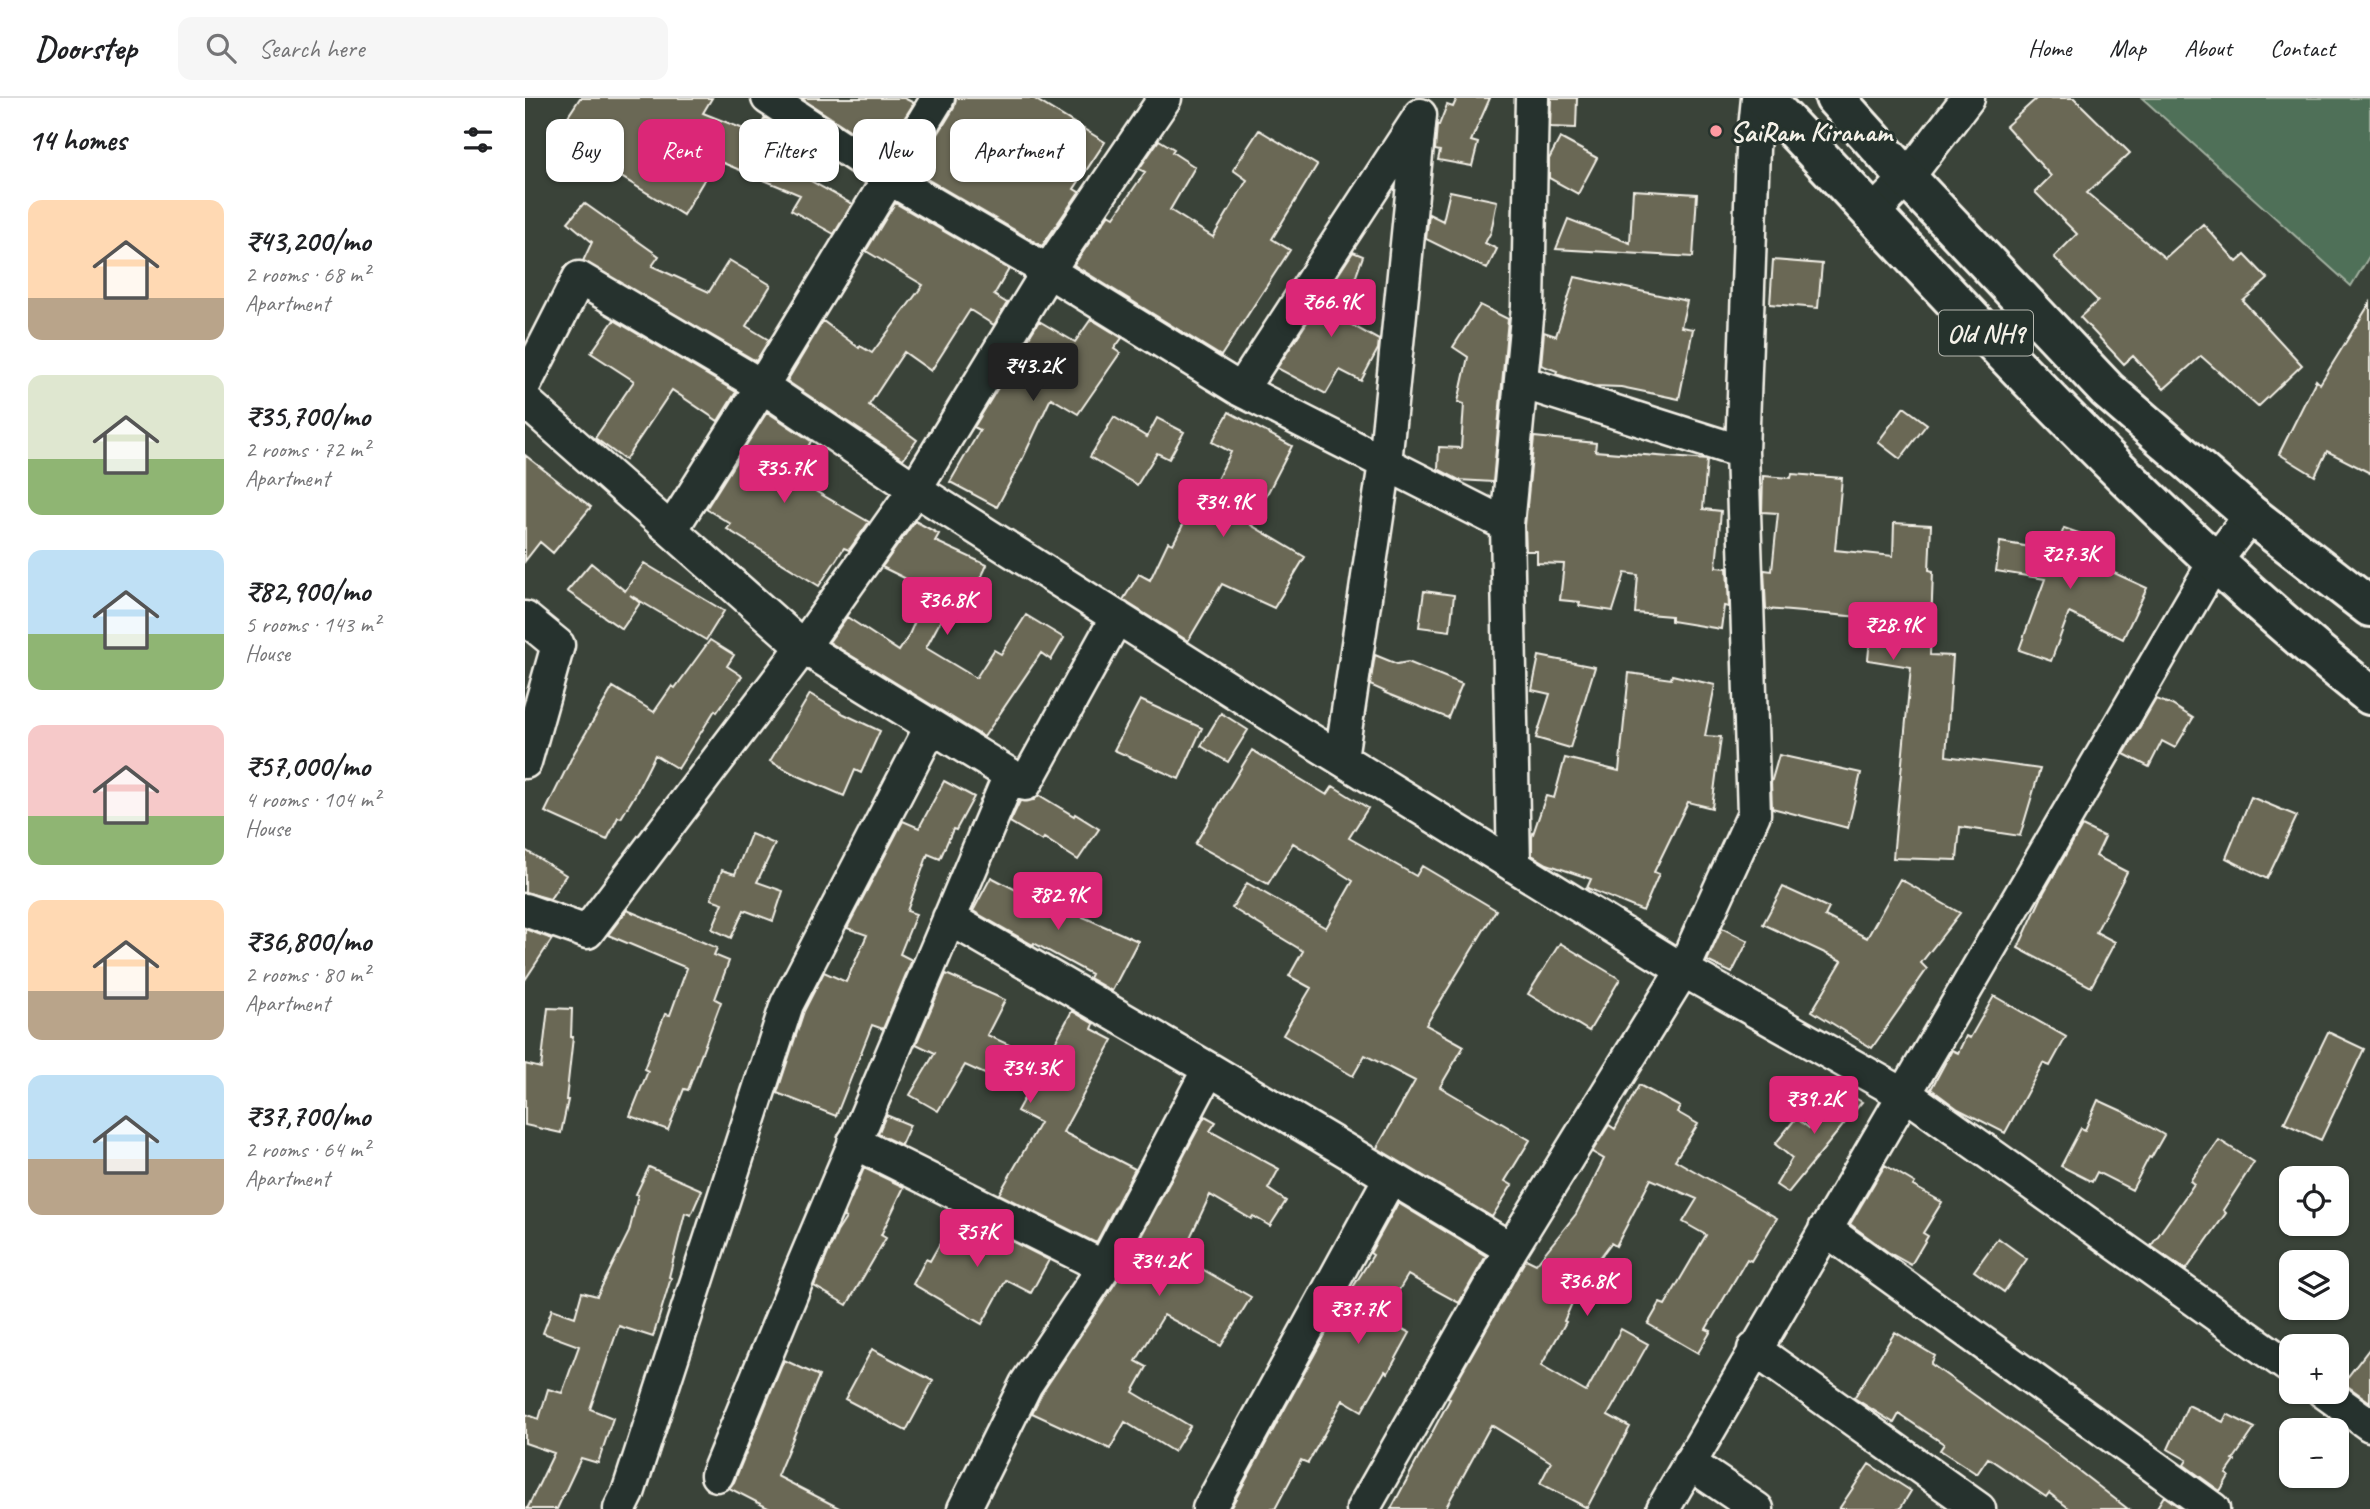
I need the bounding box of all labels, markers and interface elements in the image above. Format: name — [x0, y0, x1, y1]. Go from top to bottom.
search box — [178, 17, 668, 80]
text: Doorstep — [35, 27, 136, 69]
icon: search — [202, 29, 240, 67]
text: Search here — [258, 32, 364, 65]
text: Home — [2028, 33, 2071, 63]
text: Map — [2109, 33, 2146, 63]
text: About — [2184, 33, 2232, 63]
text: Contact — [2270, 33, 2335, 63]
place label: SaiRam Kiranam — [1730, 114, 1895, 149]
chip: Buy — [546, 119, 624, 182]
chip: Rent — [638, 119, 725, 182]
chip: Filters — [739, 119, 839, 182]
chip: New — [853, 119, 936, 182]
chip: Apartment — [950, 119, 1086, 182]
text: 14 homes — [28, 121, 126, 159]
icon: filters — [459, 121, 497, 159]
marker: SaiRam Kiranam — [1708, 123, 1724, 139]
text: ₹43,200/mo — [245, 222, 370, 260]
icon: home — [84, 228, 168, 312]
text: 2 rooms · 68 m² — [245, 260, 369, 289]
pin: ₹66.9K — [1274, 280, 1388, 339]
text: ₹66.9K — [1302, 287, 1360, 316]
text: Apartment — [245, 289, 330, 318]
road number: Old NH9 — [1939, 310, 2033, 356]
pin: ₹43.2K — [976, 344, 1090, 403]
text: ₹43.2K — [1004, 351, 1062, 380]
text: ₹35,700/mo — [245, 397, 370, 435]
icon: home — [84, 403, 168, 487]
text: 2 rooms · 72 m² — [245, 435, 369, 464]
pin: ₹35.7K — [727, 446, 841, 505]
text: ₹35.7K — [755, 453, 813, 482]
text: Apartment — [245, 464, 330, 493]
pin: ₹34.9K — [1166, 480, 1280, 539]
text: ₹34.9K — [1194, 487, 1252, 516]
pin: ₹27.3K — [2013, 532, 2127, 591]
text: ₹27.3K — [2041, 539, 2099, 568]
text: ₹82,900/mo — [245, 572, 370, 610]
icon: home — [84, 578, 168, 662]
pin: ₹36.8K — [890, 578, 1004, 637]
text: ₹36.8K — [918, 585, 976, 614]
pin: ₹28.9K — [1836, 602, 1950, 662]
text: 5 rooms · 143 m² — [245, 610, 380, 639]
text: ₹28.9K — [1864, 610, 1922, 639]
text: House — [245, 639, 290, 668]
text: ₹57,000/mo — [245, 747, 370, 785]
icon: home — [84, 753, 168, 837]
text: 4 rooms · 104 m² — [245, 785, 380, 814]
text: House — [245, 814, 290, 843]
pin: ₹82.9K — [1001, 872, 1115, 932]
text: ₹82.9K — [1029, 880, 1087, 909]
text: ₹36,800/mo — [245, 922, 371, 960]
icon: home — [84, 928, 168, 1012]
text: 2 rooms · 80 m² — [245, 960, 369, 989]
text: Apartment — [245, 989, 330, 1018]
pin: ₹34.3K — [973, 1046, 1087, 1105]
text: ₹34.3K — [1001, 1053, 1059, 1082]
pin: ₹39.2K — [1757, 1076, 1871, 1136]
text: ₹39.2K — [1785, 1084, 1843, 1113]
text: ₹37,700/mo — [245, 1097, 370, 1135]
icon: home — [84, 1103, 168, 1187]
text: 2 rooms · 64 m² — [245, 1135, 369, 1164]
text: Apartment — [245, 1164, 330, 1193]
map controls — [2279, 1166, 2349, 1488]
button: locate — [2279, 1166, 2349, 1236]
pin: ₹57K — [936, 1210, 1018, 1269]
text: ₹57K — [956, 1217, 998, 1246]
pin: ₹34.2K — [1102, 1238, 1216, 1298]
text: ₹34.2K — [1130, 1246, 1188, 1275]
button: layers — [2279, 1250, 2349, 1320]
pin: ₹36.8K — [1530, 1258, 1644, 1318]
text: ₹36.8K — [1558, 1266, 1616, 1295]
pin: ₹37.7K — [1301, 1286, 1415, 1346]
text: ₹37.7K — [1329, 1294, 1387, 1323]
button: + — [2279, 1334, 2349, 1404]
button: − — [2279, 1418, 2349, 1488]

